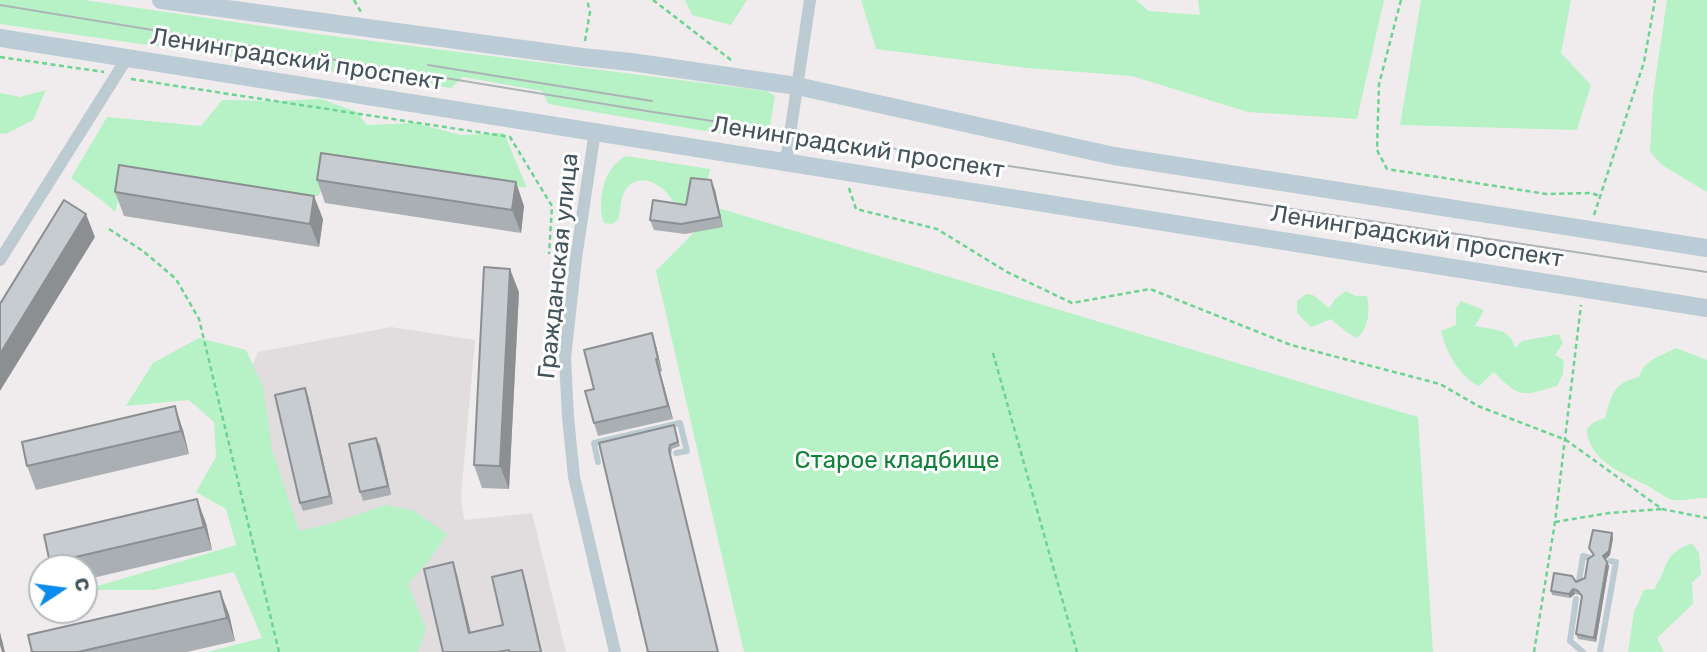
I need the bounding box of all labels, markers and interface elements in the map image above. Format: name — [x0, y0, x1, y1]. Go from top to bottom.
street label: Ленинградский проспект — [149, 23, 445, 97]
street label: Ленинградский проспект — [710, 111, 1006, 185]
street label: Гражданская улица — [533, 152, 585, 380]
street label: Ленинградский проспект — [1269, 200, 1565, 274]
park label: Старое кладбище — [795, 447, 999, 475]
north arrow — [28, 554, 98, 624]
text: С — [69, 576, 95, 594]

